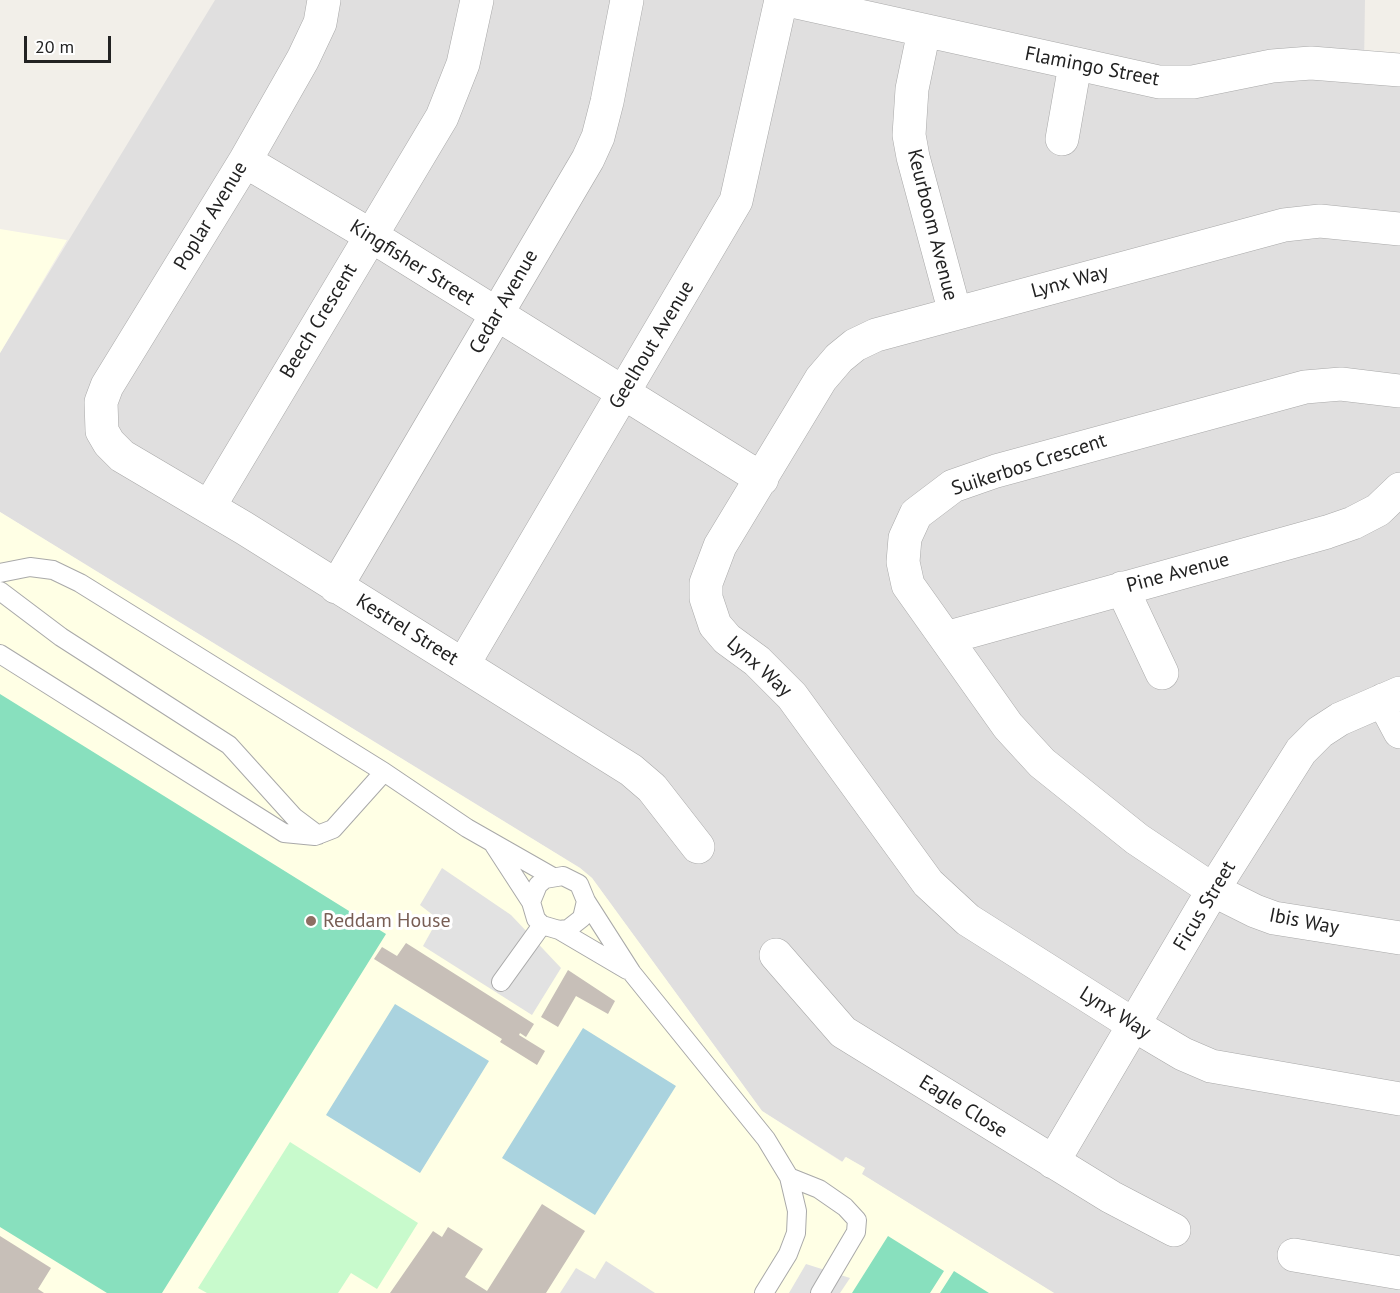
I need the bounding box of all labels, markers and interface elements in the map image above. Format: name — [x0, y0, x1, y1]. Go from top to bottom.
scale bar — [27, 24, 114, 62]
text: 20 m — [35, 35, 74, 58]
street label: Flamingo Street — [1023, 42, 1161, 92]
street label: Keurboom Avenue — [902, 147, 962, 303]
street label: Poplar Avenue — [169, 157, 253, 275]
street label: Kingfisher Street — [345, 215, 479, 311]
street label: Cedar Avenue — [465, 246, 543, 358]
street label: Beech Crescent — [275, 259, 363, 383]
street label: Lynx Way — [1029, 260, 1111, 304]
street label: Geelhout Avenue — [604, 277, 700, 413]
street label: Suikerbos Crescent — [949, 429, 1109, 501]
street label: Pine Avenue — [1124, 548, 1232, 598]
street label: Kestrel Street — [352, 589, 462, 671]
street label: Lynx Way — [722, 632, 796, 702]
street label: Ficus Street — [1169, 857, 1241, 955]
street label: Ibis Way — [1267, 903, 1341, 941]
place label: Reddam House — [323, 909, 451, 933]
marker: Reddam House — [304, 914, 318, 928]
street label: Lynx Way — [1075, 982, 1155, 1044]
street label: Eagle Close — [915, 1071, 1011, 1143]

